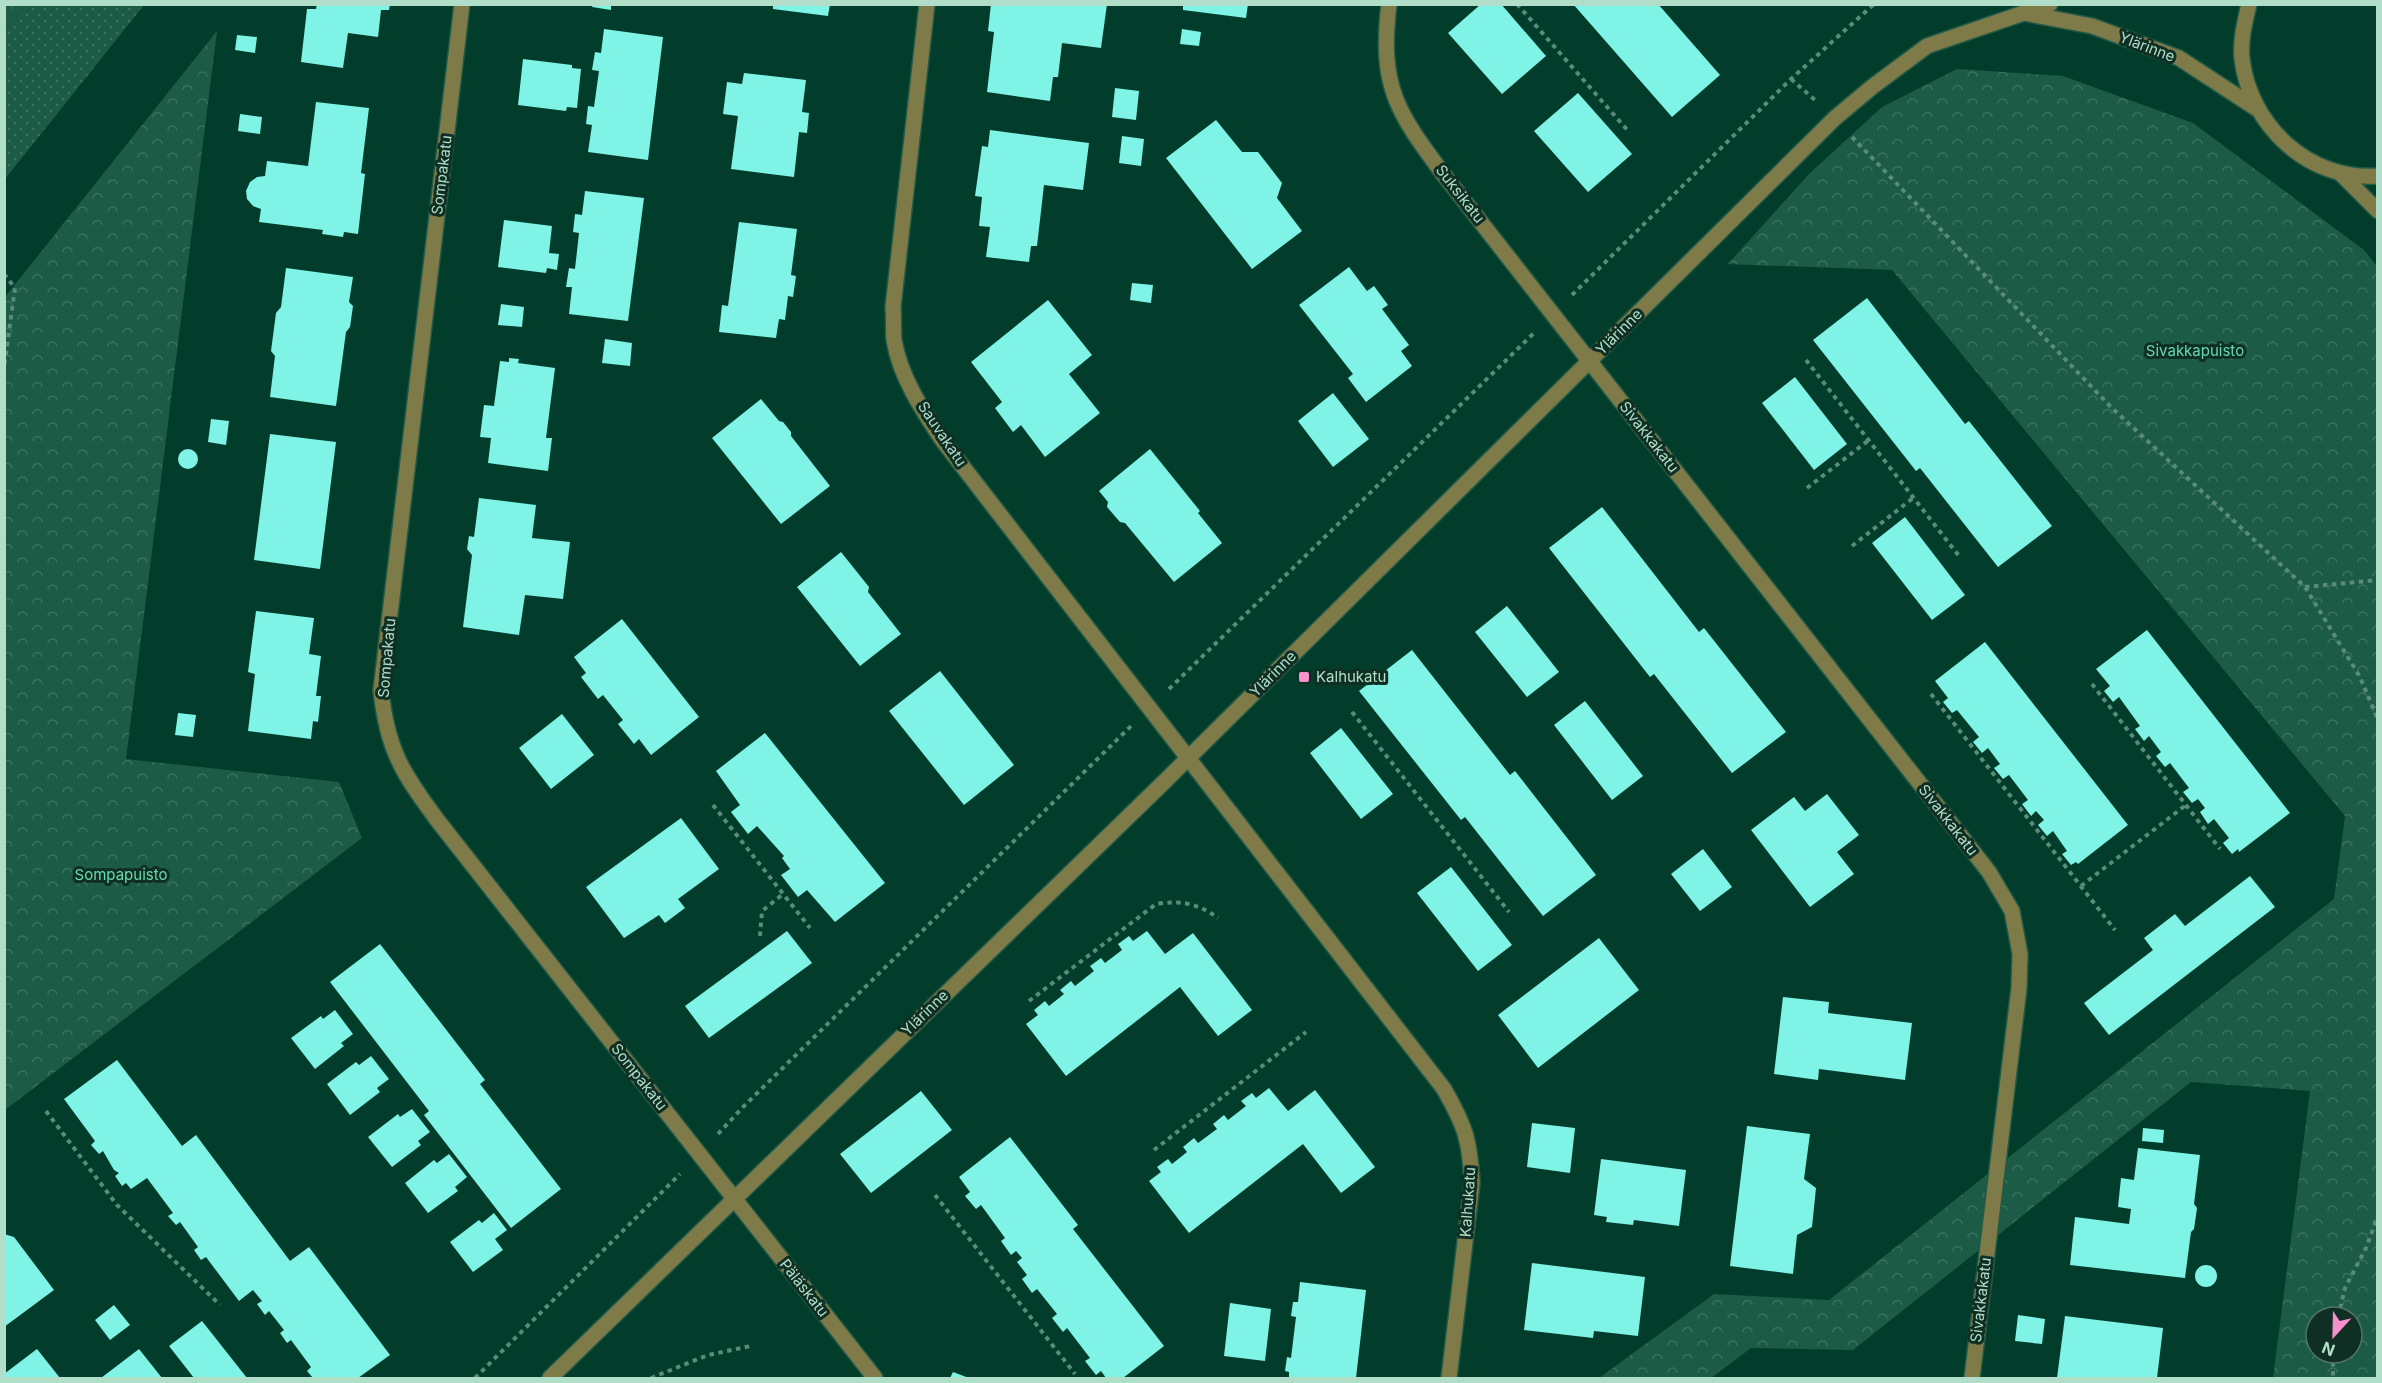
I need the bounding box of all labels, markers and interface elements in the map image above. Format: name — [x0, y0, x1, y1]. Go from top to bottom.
street label: Ylärinne — [2117, 27, 2178, 66]
street label: Sompakatu — [427, 134, 456, 216]
street label: Suksikatu — [1432, 161, 1489, 227]
street label: Ylärinne — [1591, 304, 1646, 359]
park label: Sivakkapuisto — [2146, 341, 2244, 360]
street label: Sivakkakatu — [1616, 397, 1683, 476]
street label: Sauvakatu — [914, 398, 971, 470]
street label: Sompakatu — [374, 617, 399, 699]
street label: Ylärinne — [1245, 646, 1300, 701]
place label: Kalhukatu — [1316, 667, 1386, 686]
marker: Kalhukatu — [1297, 670, 1311, 684]
street label: Sivakkakatu — [1915, 780, 1982, 859]
park label: Sompapuisto — [75, 865, 167, 884]
street label: Ylärinne — [897, 986, 952, 1040]
street label: Sompakatu — [607, 1039, 671, 1114]
street label: Kalhukatu — [1456, 1166, 1479, 1238]
street label: Päläskatu — [776, 1255, 833, 1320]
street label: Sivakkakatu — [1966, 1256, 1995, 1343]
north arrow — [2304, 1305, 2364, 1365]
text: N — [2319, 1337, 2338, 1360]

